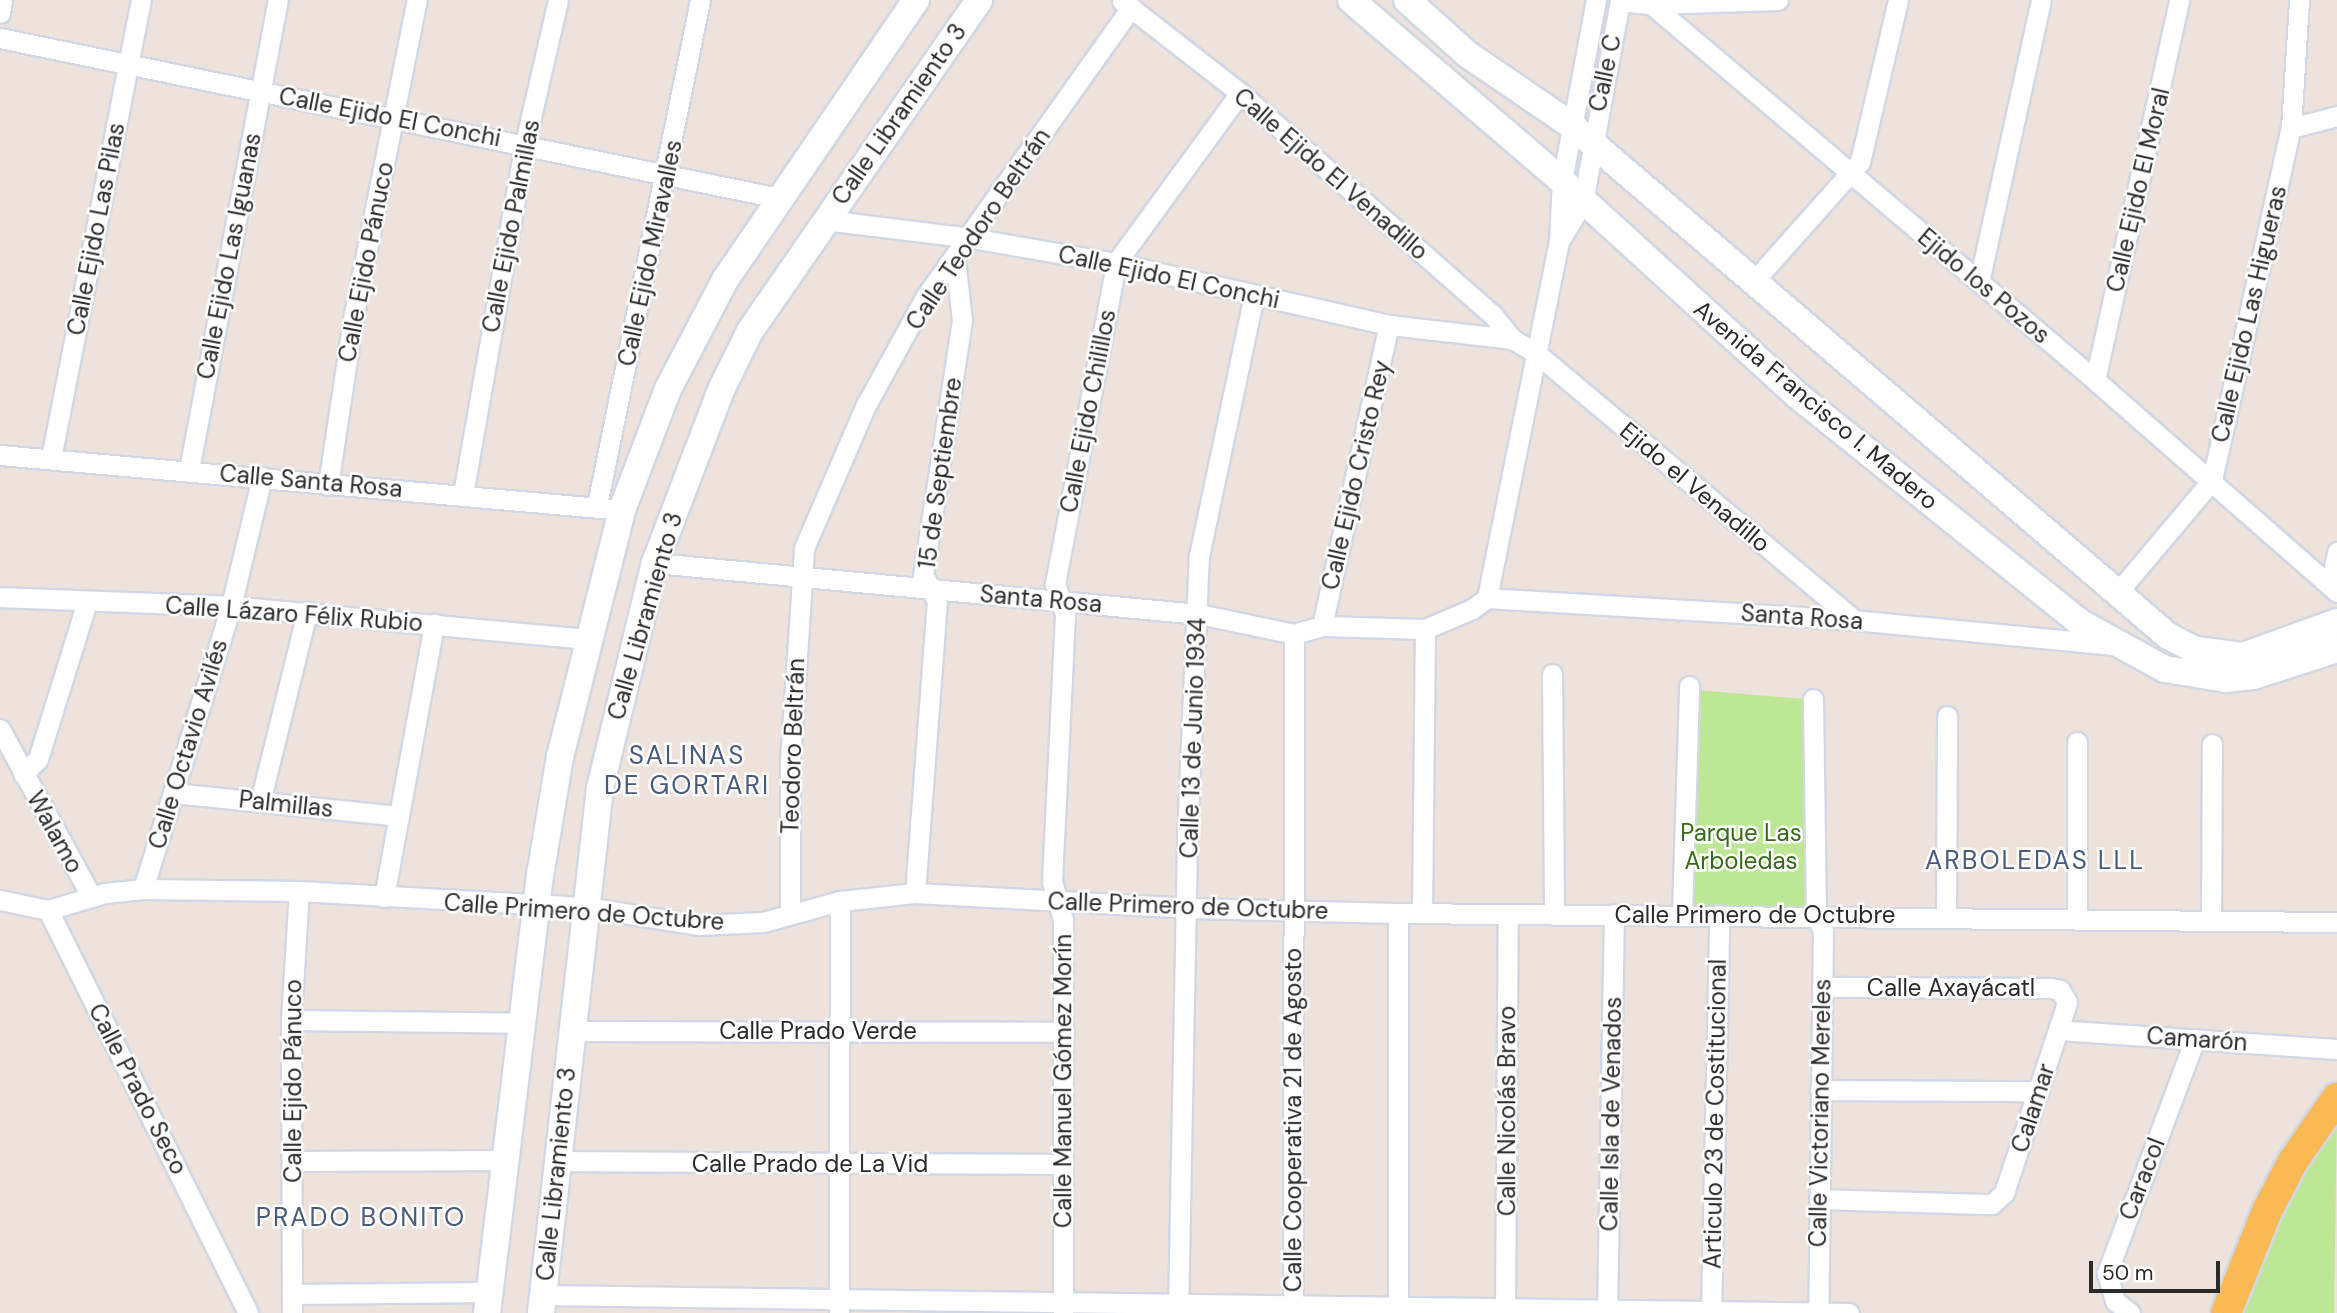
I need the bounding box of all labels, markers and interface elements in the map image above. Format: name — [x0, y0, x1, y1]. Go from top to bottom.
street label: Calle Libramiento 3 — [826, 18, 972, 210]
street label: Calle C — [1583, 32, 1627, 114]
street label: Calle Ejido El Conchi — [277, 81, 503, 153]
street label: Calle Ejido El Venadillo — [1228, 82, 1434, 266]
street label: Calle Ejido El Moral — [2100, 85, 2176, 295]
street label: Calle Ejido Palmillas — [476, 117, 546, 335]
street label: Calle Ejido Las Pilas — [61, 120, 131, 338]
street label: Calle Teodoro Beltrán — [900, 123, 1056, 335]
street label: Calle Ejido Las Iguanas — [191, 130, 267, 382]
street label: Calle Ejido Miravalles — [612, 137, 688, 369]
street label: Calle Ejido Pánuco — [332, 159, 400, 365]
street label: Calle Ejido Las Higueras — [2205, 183, 2293, 445]
street label: Ejido los Pozos — [1912, 222, 2056, 350]
street label: Calle Ejido El Conchi — [1056, 239, 1282, 315]
street label: Avenida Francisco I. Madero — [1688, 294, 1944, 516]
street label: Calle Ejido Chilillos — [1054, 307, 1122, 515]
street label: Calle Ejido Cristo Rey — [1316, 357, 1396, 593]
street label: 15 de Septiembre — [912, 375, 968, 571]
street label: Ejido el Venadillo — [1614, 416, 1776, 558]
street label: Calle Santa Rosa — [218, 459, 404, 503]
street label: Calle Libramiento 3 — [602, 509, 688, 723]
street label: Santa Rosa — [979, 579, 1103, 619]
street label: Calle Lázaro Félix Rubio — [164, 591, 424, 637]
street label: Santa Rosa — [1740, 598, 1864, 636]
street label: Calle 13 de Junio 1934 — [1174, 617, 1212, 859]
street label: Calle Octavio Avilés — [142, 635, 234, 853]
street label: Teodoro Beltrán — [776, 658, 810, 834]
district label: SALINAS DE GORTARI — [605, 740, 769, 802]
street label: Palmillas — [237, 785, 335, 823]
street label: Walamo — [21, 786, 89, 878]
park label: Parque Las Arboledas — [1680, 819, 1802, 875]
district label: ARBOLEDAS LLL — [1927, 845, 2143, 877]
street label: Calle Primero de Octubre — [1047, 887, 1329, 925]
street label: Calle Primero de Octubre — [443, 888, 725, 936]
street label: Calle Primero de Octubre — [1615, 901, 1895, 929]
street label: Calle Manuel Gómez Morín — [1049, 934, 1077, 1228]
street label: Calle Cooperativa 21 de Agosto — [1279, 948, 1307, 1292]
street label: Articulo 23 de Costitucional — [1698, 959, 1732, 1269]
street label: Calle Axayácatl — [1867, 974, 2035, 1002]
street label: Calle Ejido Pánuco — [279, 979, 307, 1183]
street label: Calle Victoriano Mereles — [1803, 979, 1837, 1247]
street label: Calle Isla de Venados — [1595, 996, 1627, 1232]
street label: Calle Prado Seco — [82, 999, 194, 1179]
street label: Calle Nicolás Bravo — [1493, 1006, 1521, 1216]
street label: Calle Prado Verde — [719, 1017, 917, 1045]
street label: Camarón — [2146, 1021, 2248, 1057]
street label: Calamar — [2005, 1060, 2061, 1156]
street label: Calle Libramiento 3 — [530, 1066, 582, 1282]
street label: Caracol — [2113, 1134, 2171, 1224]
street label: Calle Prado de La Vid — [692, 1150, 928, 1178]
district label: PRADO BONITO — [257, 1202, 465, 1234]
scale bar — [2092, 1246, 2223, 1290]
text: 50 m — [2102, 1259, 2153, 1287]

